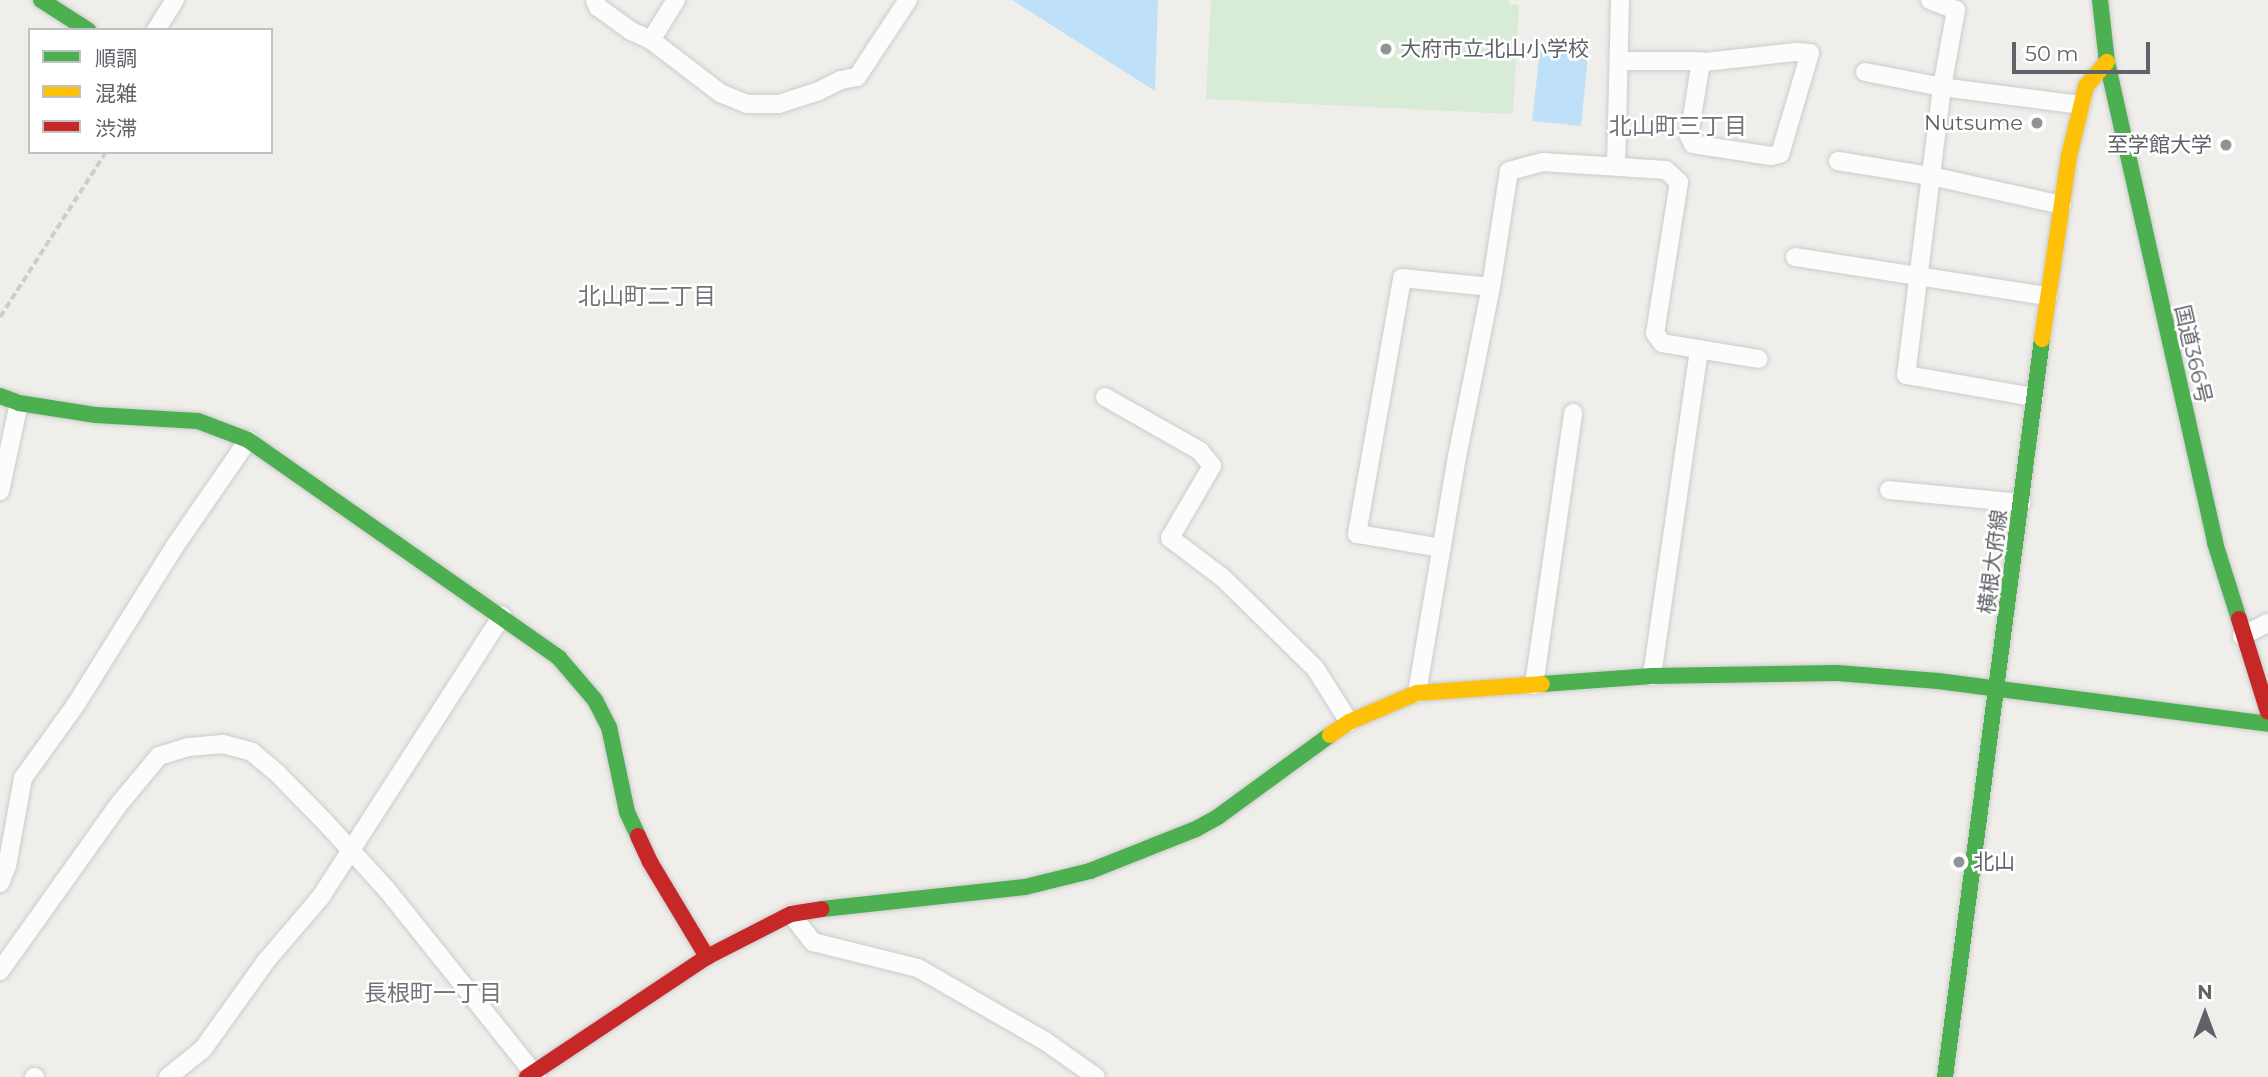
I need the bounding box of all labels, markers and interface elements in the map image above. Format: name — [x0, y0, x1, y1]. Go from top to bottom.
legend — [28, 28, 273, 154]
scale bar — [2016, 28, 2154, 72]
place label: 大府市立北山小学校 — [1400, 36, 1589, 62]
marker: 大府市立北山小学校 — [1378, 41, 1394, 57]
text: 50 m — [2025, 41, 2079, 66]
text: 順調 — [95, 46, 137, 71]
text: 混雑 — [95, 81, 137, 106]
place label: Nutsume — [1924, 110, 2023, 136]
district label: 北山町三丁目 — [1609, 112, 1747, 140]
marker: Nutsume — [2029, 115, 2045, 131]
text: 渋滞 — [95, 116, 137, 141]
place label: 至学館大学 — [2107, 132, 2212, 158]
marker: 至学館大学 — [2218, 137, 2234, 153]
district label: 北山町二丁目 — [578, 282, 716, 310]
street label: 国道366号 — [2169, 302, 2217, 406]
street label: 横根大府線 — [1974, 508, 2012, 616]
place label: 北山 — [1973, 849, 2015, 875]
marker: 北山 — [1951, 854, 1967, 870]
district label: 長根町一丁目 — [364, 979, 502, 1007]
north arrow — [2170, 979, 2240, 1049]
text: N — [2197, 981, 2213, 1004]

